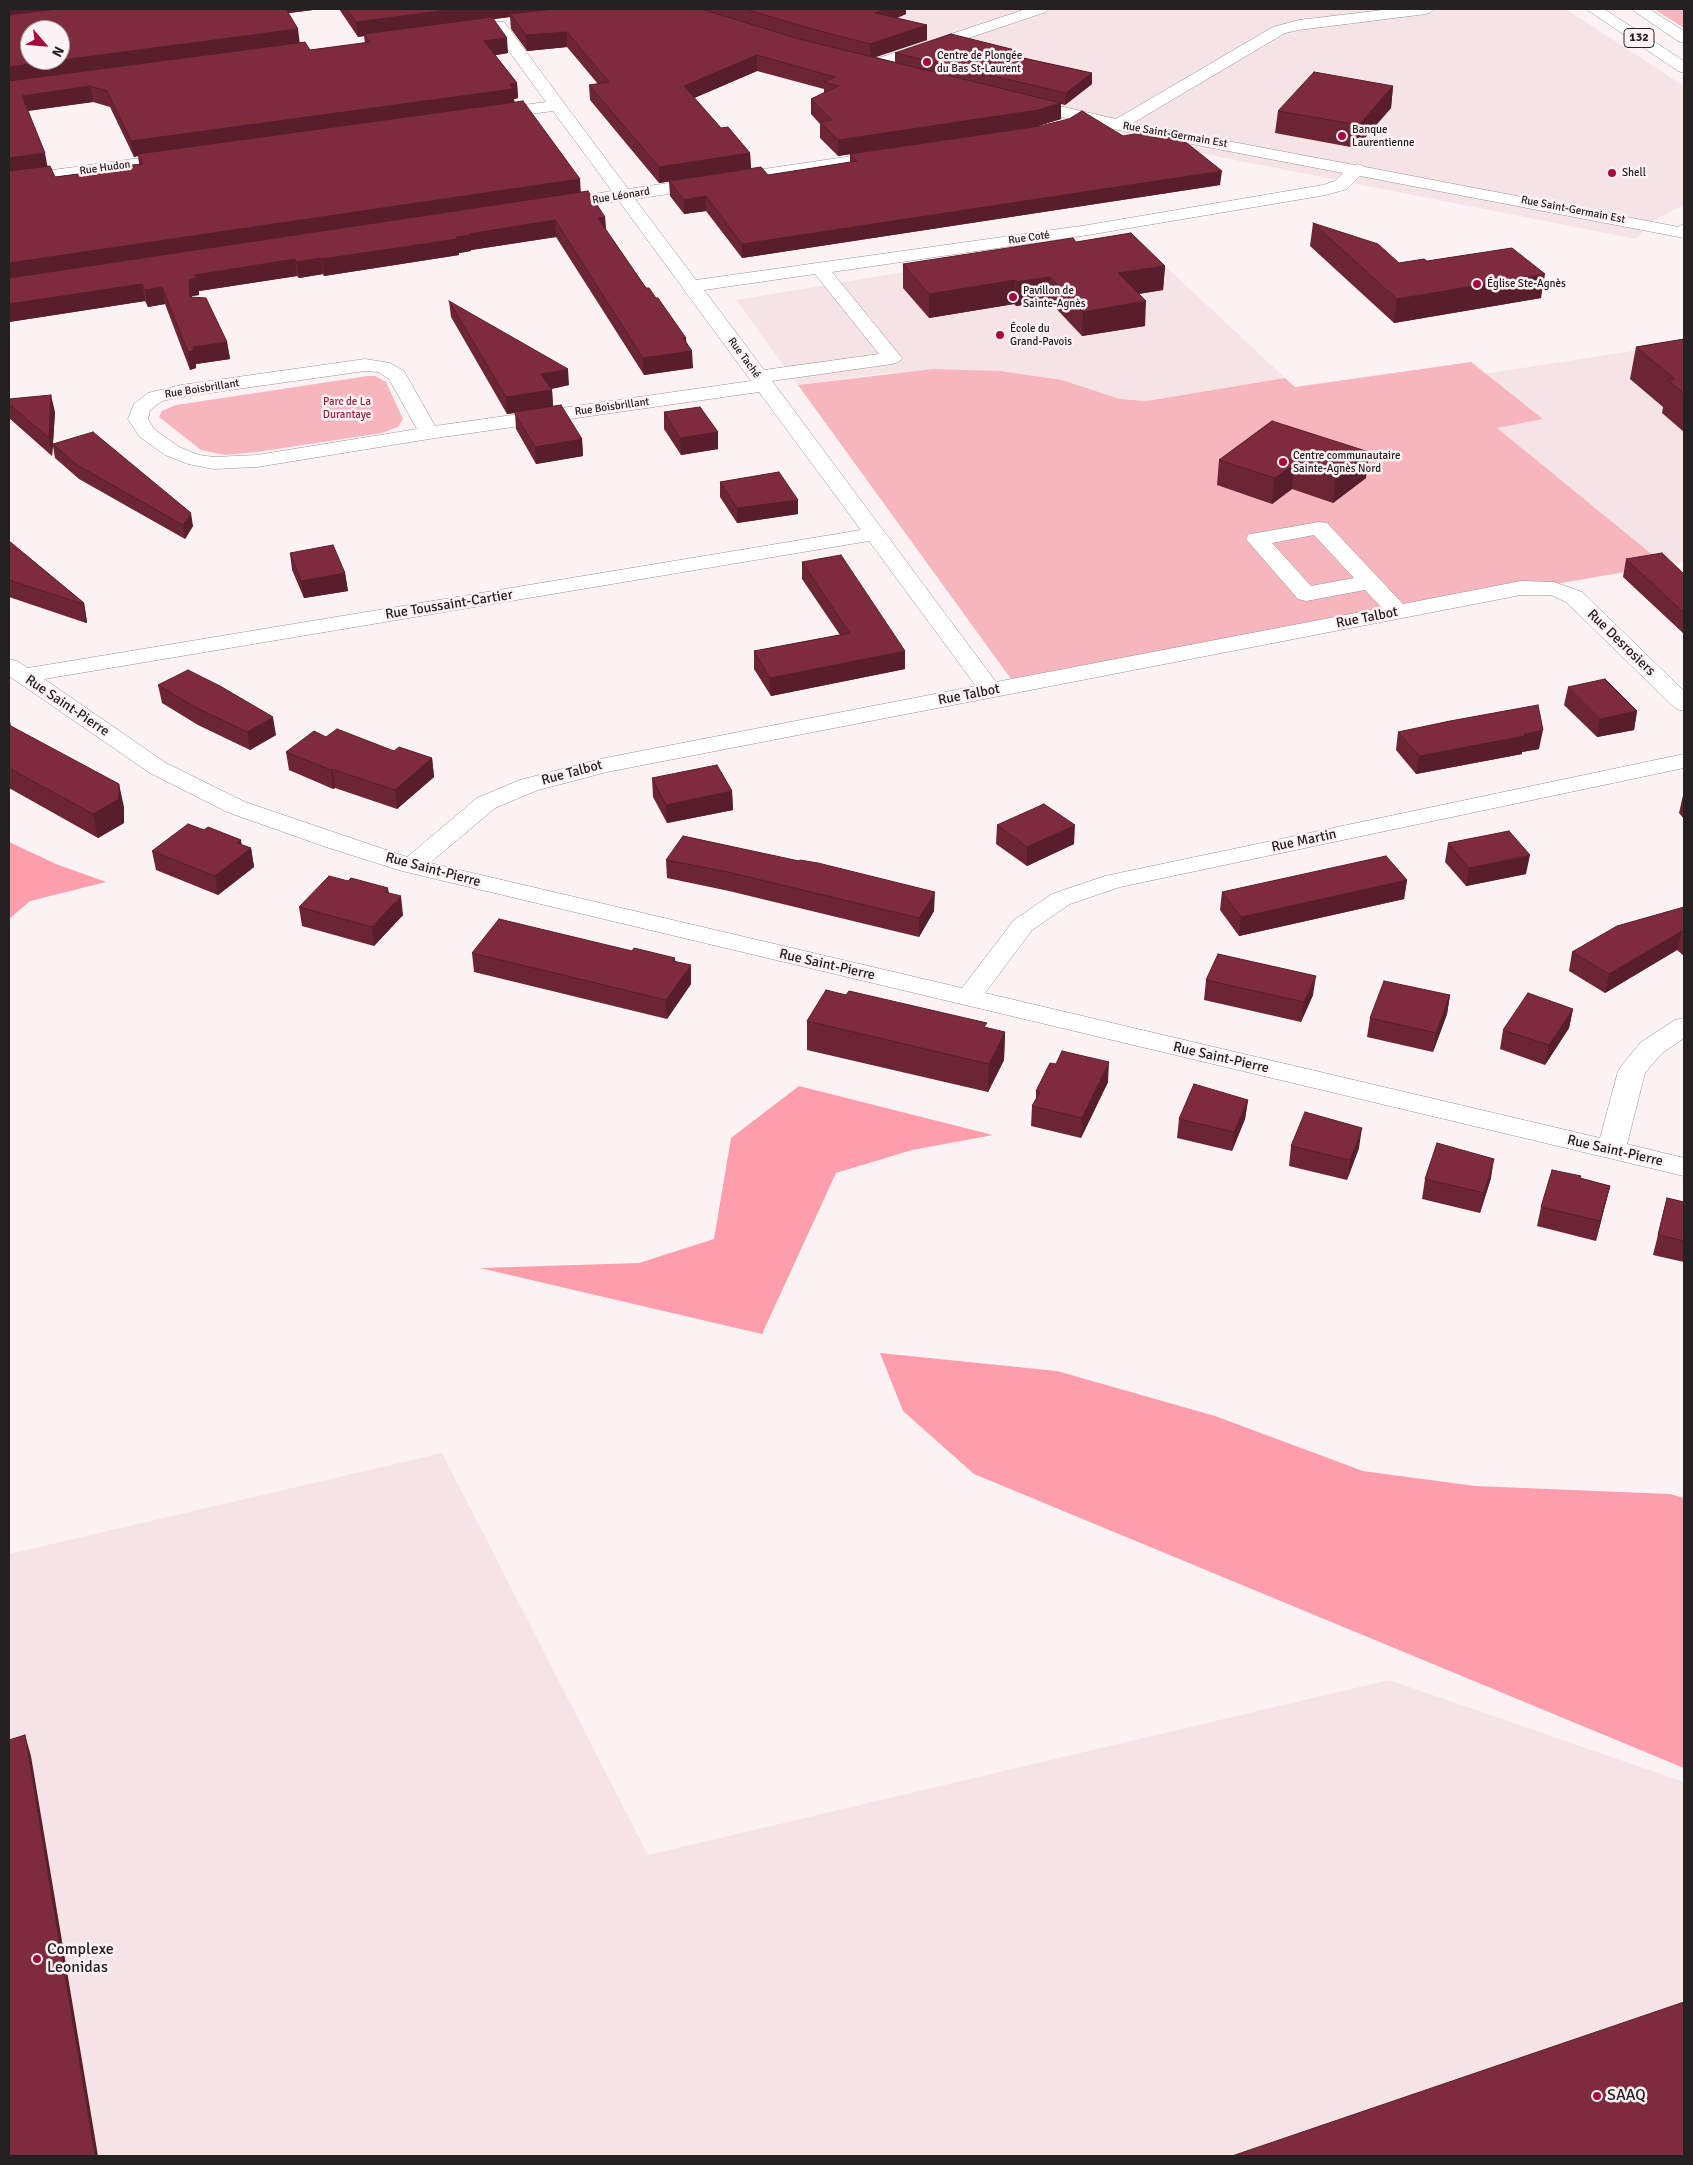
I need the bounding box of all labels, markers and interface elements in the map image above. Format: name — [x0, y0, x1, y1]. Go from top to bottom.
north arrow — [20, 20, 70, 70]
road number: 132 — [1624, 28, 1654, 48]
text: N — [48, 43, 68, 60]
place label: Centre de Plongée du Bas St-Laurent — [937, 49, 1022, 75]
marker: Centre de Plongée du Bas St-Laurent — [921, 56, 933, 68]
street label: Rue Saint-Germain Est — [1122, 119, 1228, 151]
place label: Banque Laurentienne — [1352, 123, 1414, 149]
marker: Banque Laurentienne — [1336, 130, 1348, 142]
street label: Rue Hudon — [79, 158, 131, 178]
place label: Shell — [1622, 166, 1646, 180]
marker: Shell — [1606, 167, 1618, 179]
street label: Rue Léonard — [591, 185, 651, 207]
street label: Rue Saint-Germain Est — [1520, 193, 1626, 227]
street label: Rue Coté — [1007, 229, 1051, 247]
place label: Église Ste-Agnès — [1487, 277, 1566, 291]
marker: Église Ste-Agnès — [1471, 278, 1483, 290]
place label: Pavillon de Sainte-Agnès — [1023, 284, 1086, 310]
marker: Pavillon de Sainte-Agnès — [1007, 291, 1019, 303]
place label: École du Grand-Pavois — [1010, 322, 1072, 348]
marker: École du Grand-Pavois — [994, 329, 1006, 341]
street label: Rue Taché — [725, 335, 763, 381]
street label: Rue Boisbrillant — [164, 377, 240, 401]
park label: Parc de La Durantaye — [323, 395, 371, 421]
street label: Rue Boisbrillant — [574, 395, 650, 419]
place label: Centre communautaire Sainte-Agnès Nord — [1293, 449, 1400, 475]
marker: Centre communautaire Sainte-Agnès Nord — [1277, 456, 1289, 468]
street label: Rue Toussaint-Cartier — [384, 587, 514, 623]
street label: Rue Talbot — [1335, 604, 1399, 632]
street label: Rue Desrosiers — [1583, 606, 1659, 680]
street label: Rue Saint-Pierre — [22, 672, 112, 740]
street label: Rue Talbot — [937, 681, 1001, 709]
street label: Rue Talbot — [540, 757, 604, 789]
street label: Rue Martin — [1270, 826, 1338, 856]
street label: Rue Saint-Pierre — [384, 849, 482, 891]
street label: Rue Saint-Pierre — [777, 946, 877, 984]
street label: Rue Saint-Pierre — [1171, 1039, 1271, 1077]
street label: Rue Saint-Pierre — [1565, 1132, 1665, 1170]
place label: Complexe Leonidas — [47, 1940, 114, 1978]
marker: Complexe Leonidas — [31, 1953, 43, 1965]
place label: SAAQ — [1607, 2086, 1646, 2106]
marker: SAAQ — [1591, 2090, 1603, 2102]

